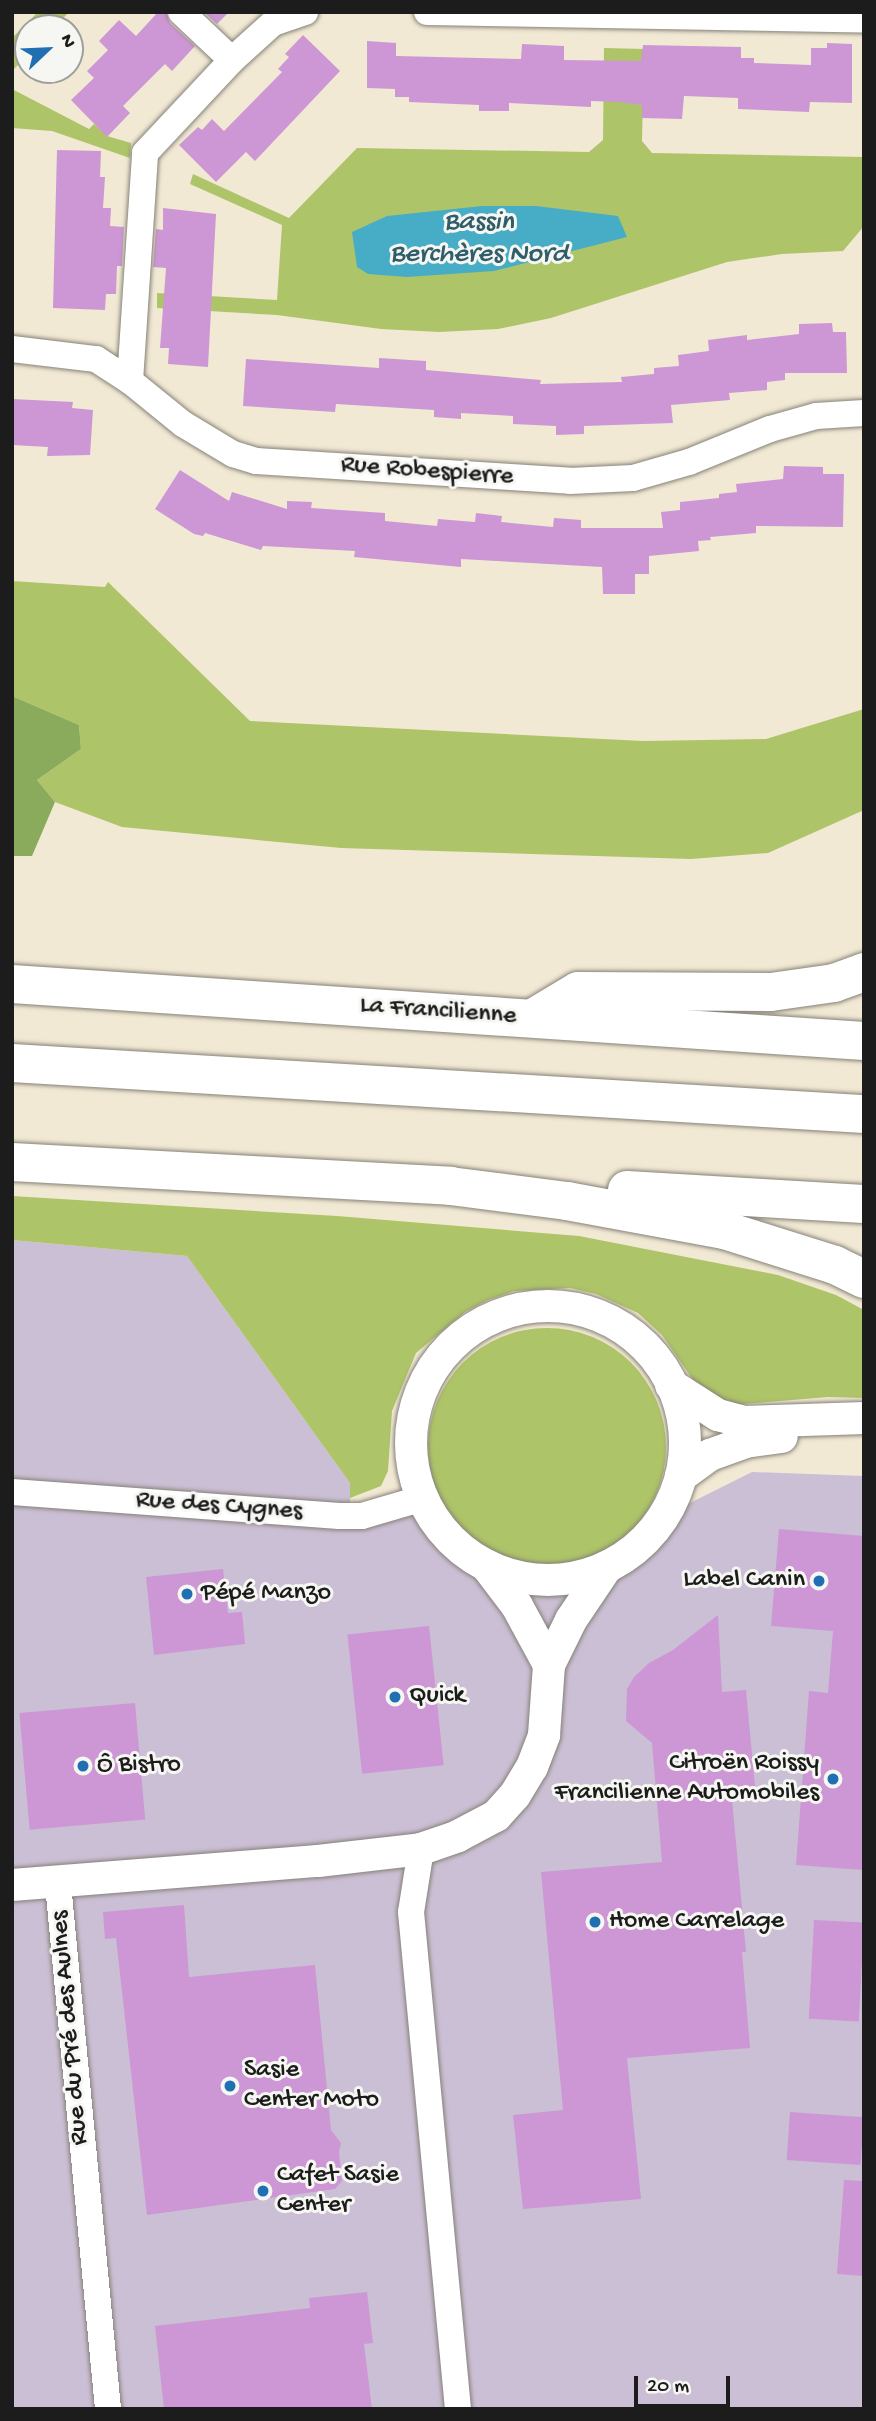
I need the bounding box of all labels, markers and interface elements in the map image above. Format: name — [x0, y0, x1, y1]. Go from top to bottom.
north arrow — [14, 14, 84, 84]
text: N — [54, 31, 80, 52]
water label: Bassin Berchères Nord — [390, 206, 568, 272]
street label: Rue Robespierre — [340, 450, 514, 494]
street label: La Francilienne — [359, 991, 517, 1033]
street label: Rue des Cygnes — [135, 1486, 303, 1528]
place label: Label Canin — [683, 1565, 805, 1597]
marker: Label Canin — [811, 1573, 827, 1589]
place label: Pépé Manzo — [201, 1578, 331, 1610]
marker: Pépé Manzo — [179, 1586, 195, 1602]
place label: Quick — [409, 1681, 465, 1713]
marker: Quick — [387, 1689, 403, 1705]
place label: Citroën Roissy Francilienne Automobiles — [554, 1748, 819, 1810]
place label: Ô Bistro — [97, 1750, 181, 1782]
marker: Ô Bistro — [75, 1758, 91, 1774]
marker: Citroën Roissy Francilienne Automobiles — [825, 1771, 841, 1787]
place label: Home Carrelage — [609, 1906, 784, 1938]
street label: Rue du Pré des Aulnes — [45, 1910, 97, 2146]
marker: Home Carrelage — [587, 1914, 603, 1930]
place label: Sasie Center Moto — [244, 2055, 379, 2116]
marker: Sasie Center Moto — [222, 2078, 238, 2094]
place label: Cafet Sasie Center — [277, 2160, 399, 2222]
marker: Cafet Sasie Center — [255, 2183, 271, 2199]
scale bar — [638, 2362, 734, 2406]
text: 20 m — [647, 2375, 689, 2400]

